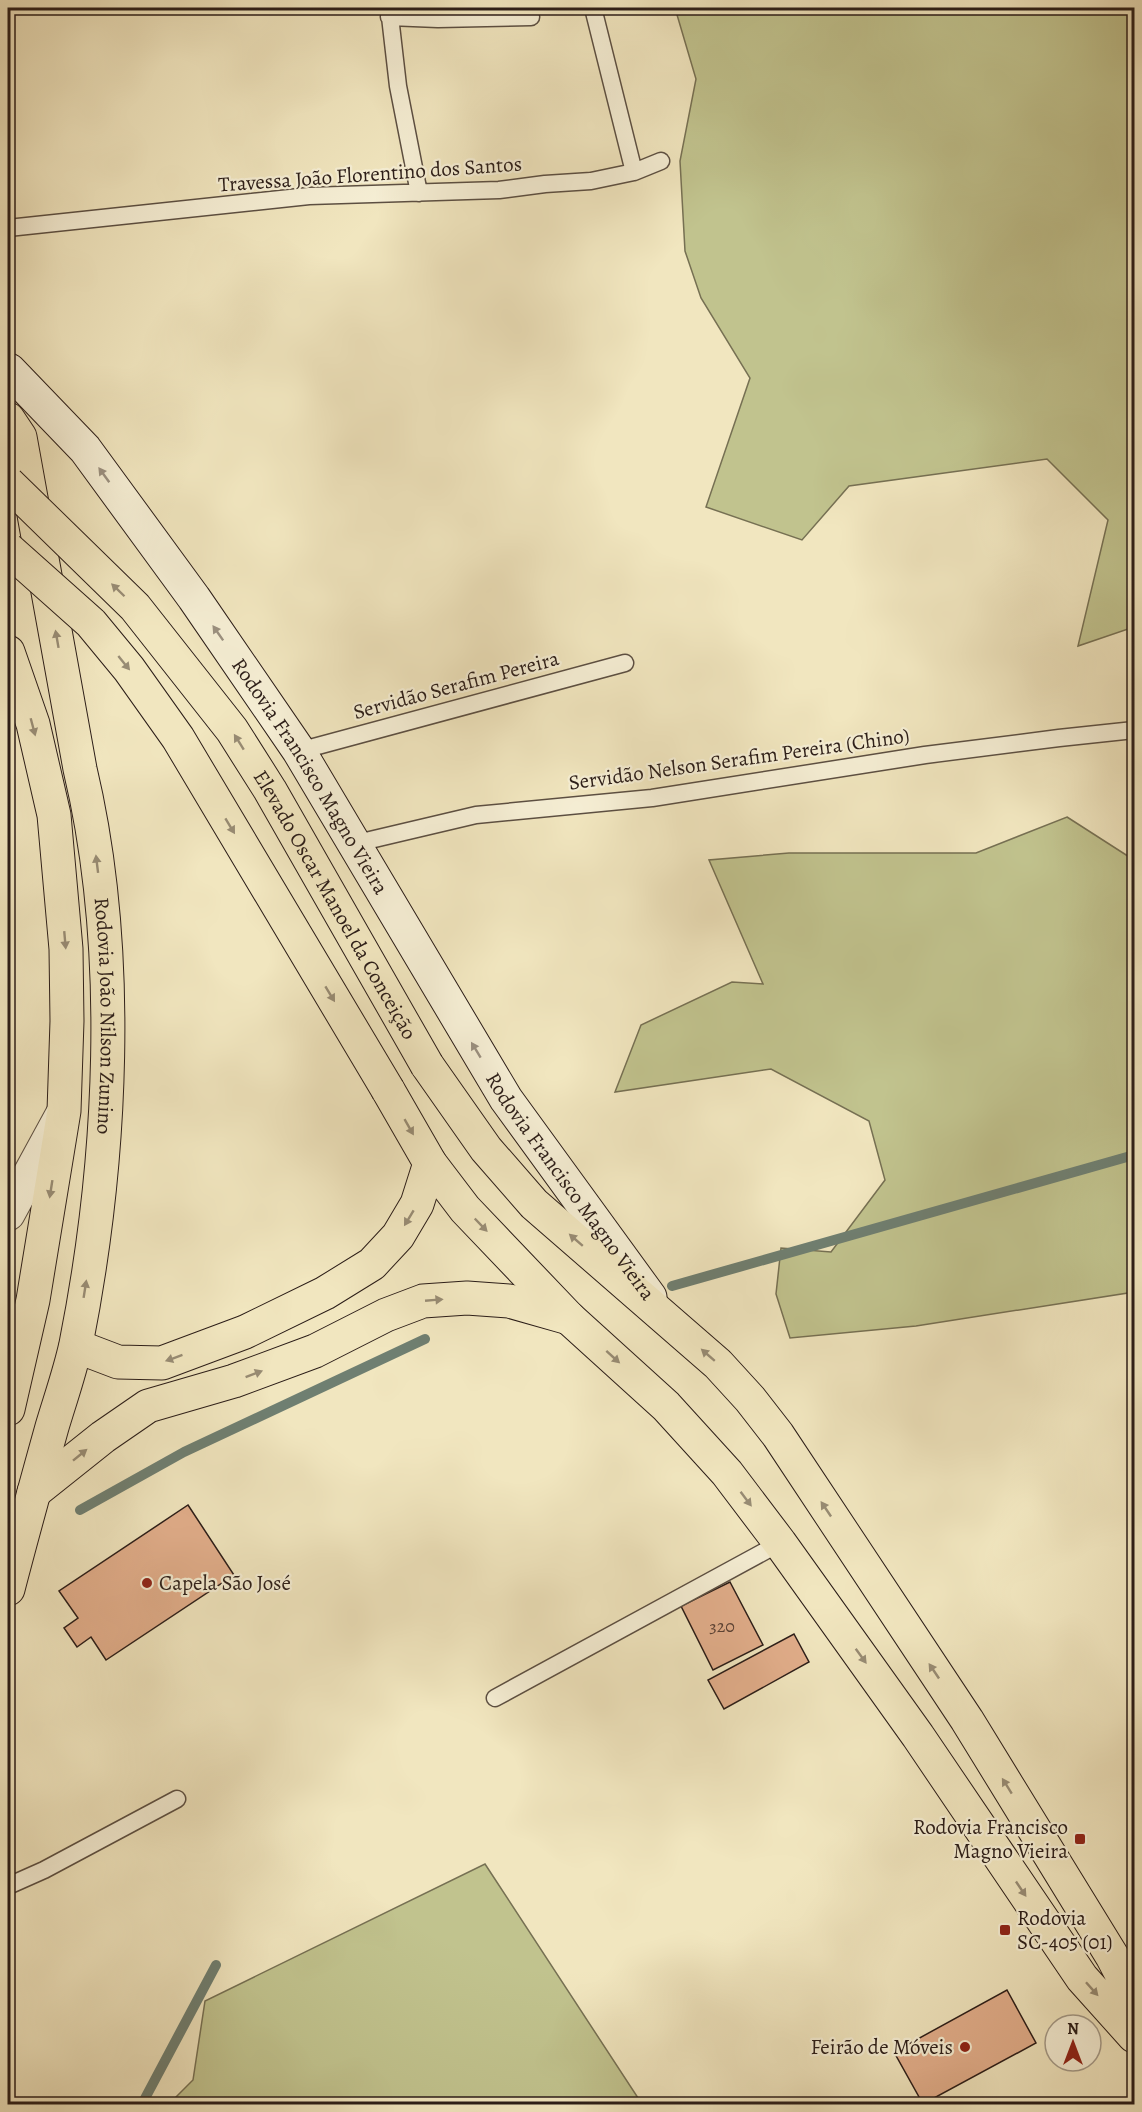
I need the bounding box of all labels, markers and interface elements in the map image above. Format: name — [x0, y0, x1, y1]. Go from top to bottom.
street label: Travessa João Florentino dos Santos — [217, 149, 523, 199]
one-way arrow — [98, 467, 110, 483]
one-way arrow — [110, 583, 125, 597]
one-way arrow — [212, 626, 224, 642]
one-way arrow — [52, 629, 61, 648]
street label: Servidão Serafim Pereira — [350, 644, 562, 726]
street label: Rodovia Francisco Magno Vieira — [225, 652, 395, 900]
one-way arrow — [117, 655, 130, 671]
one-way arrow — [29, 719, 38, 737]
street label: Servidão Nelson Serafim Pereira (Chino) — [567, 721, 911, 797]
one-way arrow — [234, 734, 245, 750]
street label: Elevado Oscar Manoel da Conceição — [247, 764, 423, 1044]
one-way arrow — [225, 818, 236, 834]
one-way arrow — [93, 855, 102, 874]
street label: Rodovia João Nilson Zunino — [87, 896, 122, 1135]
one-way arrow — [60, 931, 70, 950]
one-way arrow — [325, 986, 336, 1002]
one-way arrow — [470, 1042, 481, 1058]
street label: Rodovia Francisco Magno Vieira — [479, 1067, 662, 1306]
one-way arrow — [404, 1119, 414, 1136]
one-way arrow — [47, 1180, 56, 1199]
one-way arrow — [404, 1209, 414, 1226]
one-way arrow — [473, 1217, 487, 1231]
one-way arrow — [569, 1234, 584, 1247]
one-way arrow — [81, 1279, 90, 1298]
one-way arrow — [424, 1295, 443, 1305]
one-way arrow — [701, 1349, 716, 1362]
one-way arrow — [605, 1350, 620, 1363]
one-way arrow — [165, 1354, 183, 1364]
one-way arrow — [245, 1368, 263, 1378]
one-way arrow — [72, 1449, 88, 1462]
one-way arrow — [740, 1491, 752, 1506]
one-way arrow — [821, 1501, 832, 1517]
place label: Capela São José — [159, 1569, 291, 1597]
marker: Capela São José — [140, 1576, 154, 1590]
house number: 320 — [709, 1614, 735, 1638]
one-way arrow — [855, 1648, 867, 1664]
one-way arrow — [928, 1664, 940, 1680]
one-way arrow — [1002, 1778, 1013, 1794]
place label: Rodovia Francisco Magno Vieira — [913, 1813, 1068, 1865]
marker: Rodovia Francisco Magno Vieira — [1073, 1832, 1087, 1846]
one-way arrow — [1016, 1881, 1027, 1898]
place label: Rodovia SC-405 (01) — [1017, 1904, 1112, 1956]
marker: Rodovia SC-405 (01) — [998, 1923, 1012, 1937]
one-way arrow — [1085, 1981, 1098, 1996]
north arrow — [1043, 2013, 1103, 2073]
text: N — [1067, 2018, 1079, 2040]
place label: Feirão de Móveis — [811, 2033, 953, 2061]
marker: Feirão de Móveis — [958, 2040, 972, 2054]

